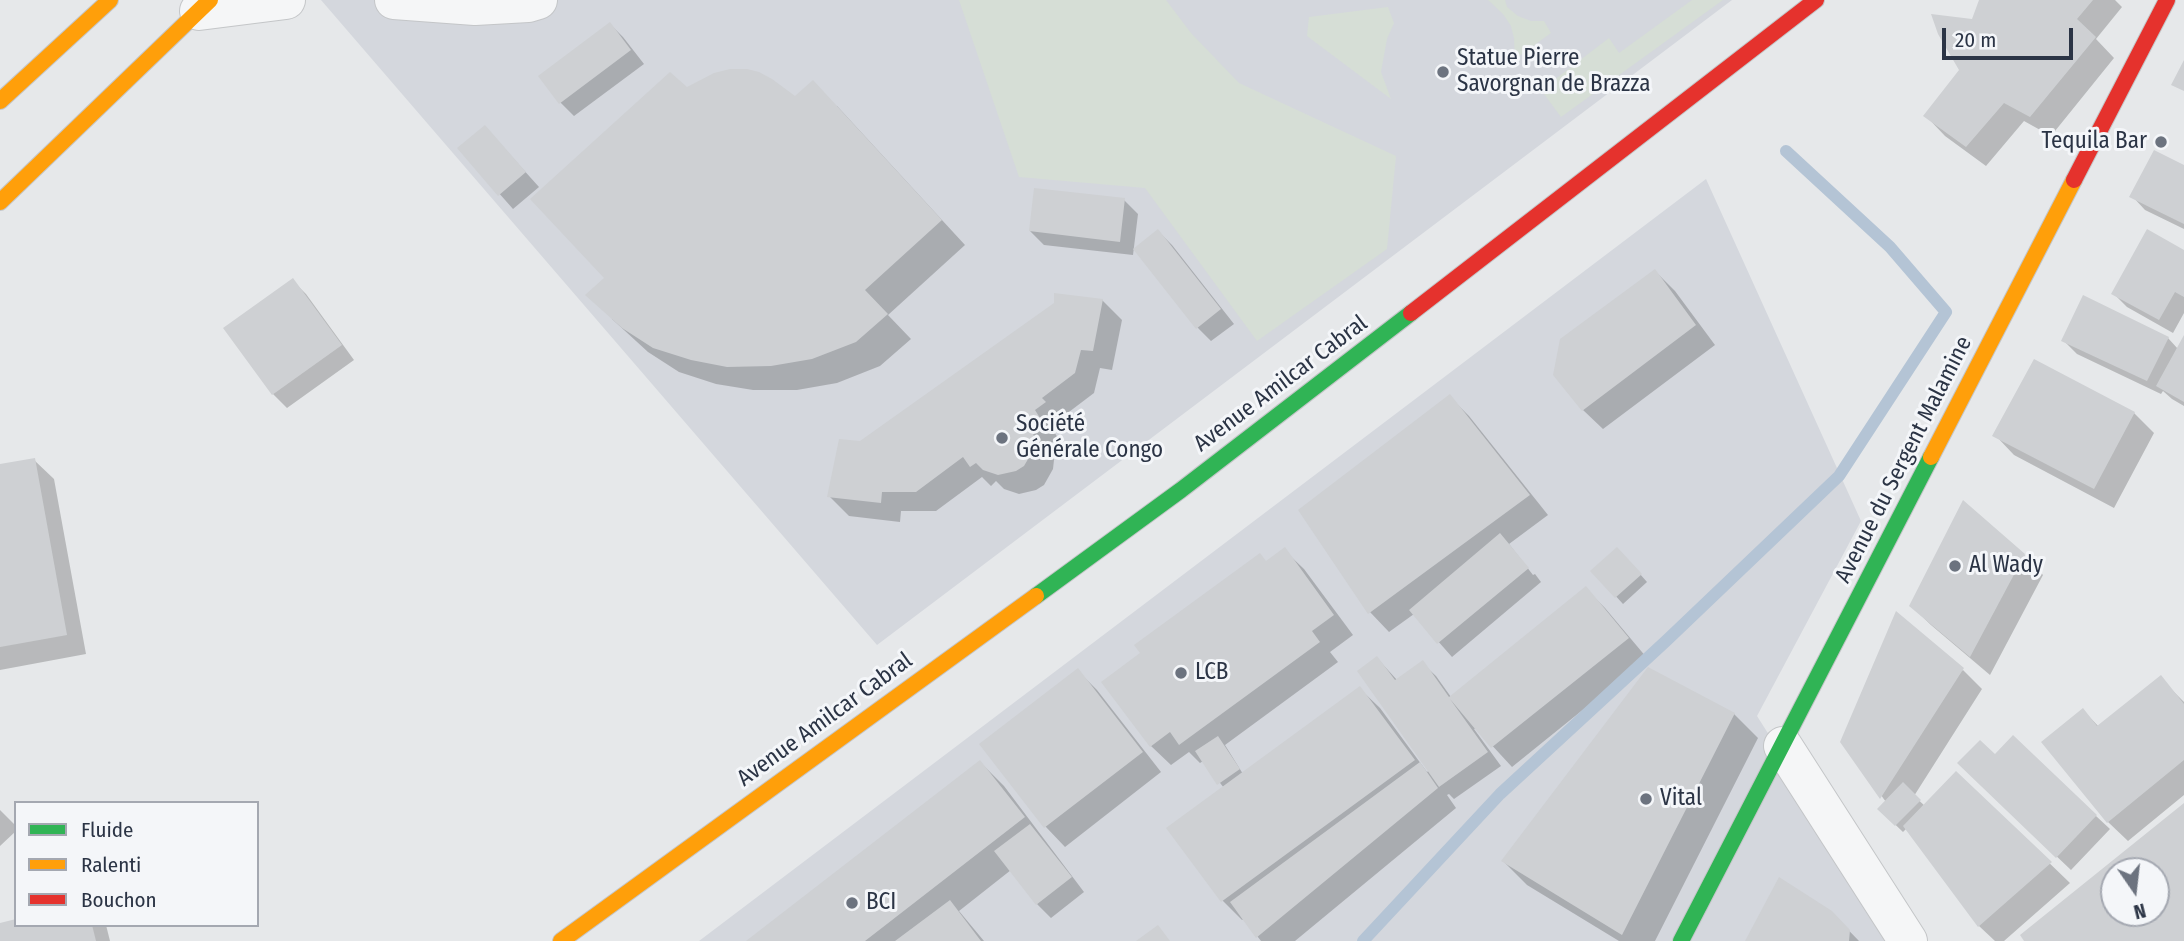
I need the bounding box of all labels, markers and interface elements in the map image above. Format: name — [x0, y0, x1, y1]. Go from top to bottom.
scale bar — [1946, 14, 2077, 58]
text: 20 m — [1955, 27, 1996, 53]
place label: Statue Pierre Savorgnan de Brazza — [1457, 45, 1650, 99]
marker: Statue Pierre Savorgnan de Brazza — [1435, 64, 1451, 80]
place label: Tequila Bar — [2042, 128, 2147, 156]
marker: Tequila Bar — [2153, 134, 2169, 150]
street label: Avenue Amilcar Cabral — [1189, 310, 1373, 458]
street label: Avenue du Sergent Malamine — [1830, 332, 1978, 588]
place label: Société Générale Congo — [1016, 411, 1163, 465]
marker: Société Générale Congo — [994, 430, 1010, 446]
place label: Al Wady — [1969, 552, 2043, 580]
marker: Al Wady — [1947, 558, 1963, 574]
street label: Avenue Amilcar Cabral — [732, 647, 918, 793]
place label: LCB — [1195, 659, 1228, 687]
marker: LCB — [1173, 665, 1189, 681]
place label: Vital — [1660, 785, 1702, 813]
marker: Vital — [1638, 791, 1654, 807]
legend — [14, 801, 259, 927]
text: Fluide — [81, 817, 133, 843]
text: Ralenti — [81, 852, 141, 878]
north arrow — [2100, 857, 2170, 927]
text: Bouchon — [81, 887, 157, 913]
place label: BCI — [866, 889, 896, 917]
marker: BCI — [844, 895, 860, 911]
text: N — [2131, 898, 2148, 923]

